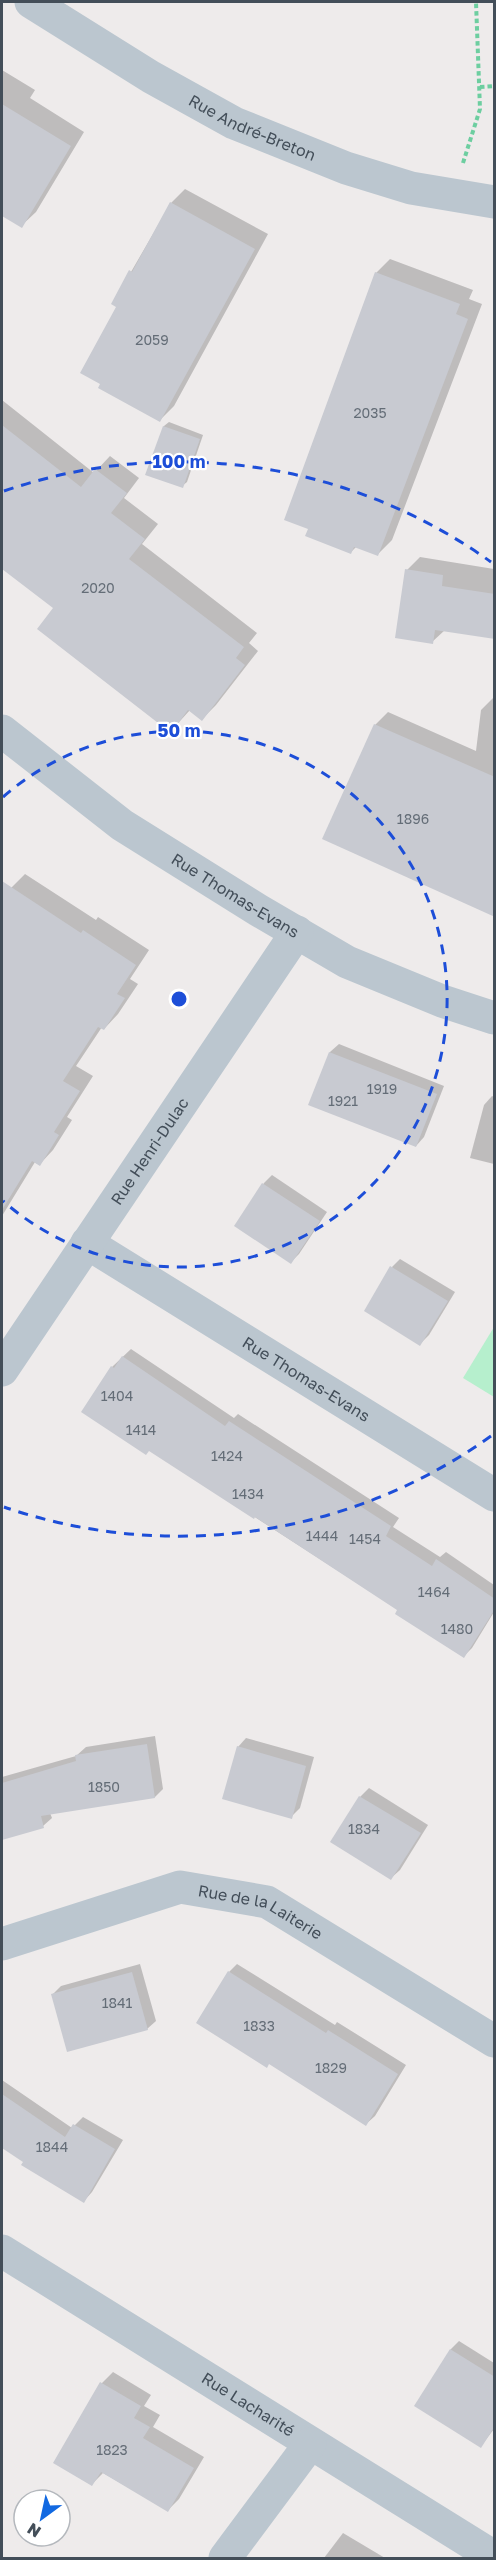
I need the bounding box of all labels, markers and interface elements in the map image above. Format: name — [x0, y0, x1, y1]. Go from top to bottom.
street label: Rue André-Breton — [185, 90, 319, 165]
house number: 2059 — [135, 331, 169, 348]
house number: 2035 — [353, 404, 387, 421]
text: 100 m — [153, 450, 205, 472]
house number: 2020 — [81, 579, 115, 596]
text: 50 m — [158, 719, 200, 741]
house number: 1896 — [397, 810, 429, 827]
street label: Rue Thomas-Evans — [168, 849, 303, 942]
centre of rings — [169, 989, 189, 1009]
house number: 1919 — [367, 1080, 397, 1097]
house number: 1921 — [328, 1092, 358, 1109]
street label: Rue Henri-Dulac — [106, 1093, 193, 1209]
street label: Rue Thomas-Evans — [239, 1332, 374, 1426]
house number: 1404 — [101, 1387, 133, 1404]
house number: 1414 — [126, 1421, 156, 1438]
house number: 1424 — [211, 1447, 243, 1464]
house number: 1434 — [232, 1485, 264, 1502]
house number: 1444 — [306, 1527, 338, 1544]
house number: 1454 — [349, 1530, 381, 1547]
house number: 1464 — [418, 1583, 450, 1600]
house number: 1480 — [441, 1620, 473, 1637]
house number: 1850 — [88, 1778, 120, 1795]
house number: 1834 — [348, 1820, 380, 1837]
street label: Rue de la Laiterie — [197, 1880, 326, 1944]
house number: 1841 — [102, 1994, 133, 2011]
house number: 1833 — [243, 2017, 275, 2034]
house number: 1829 — [315, 2059, 347, 2076]
house number: 1844 — [36, 2138, 68, 2155]
street label: Rue Lacharité — [198, 2368, 298, 2441]
house number: 1823 — [96, 2441, 128, 2458]
north arrow — [12, 2488, 72, 2548]
text: N — [23, 2519, 44, 2542]

